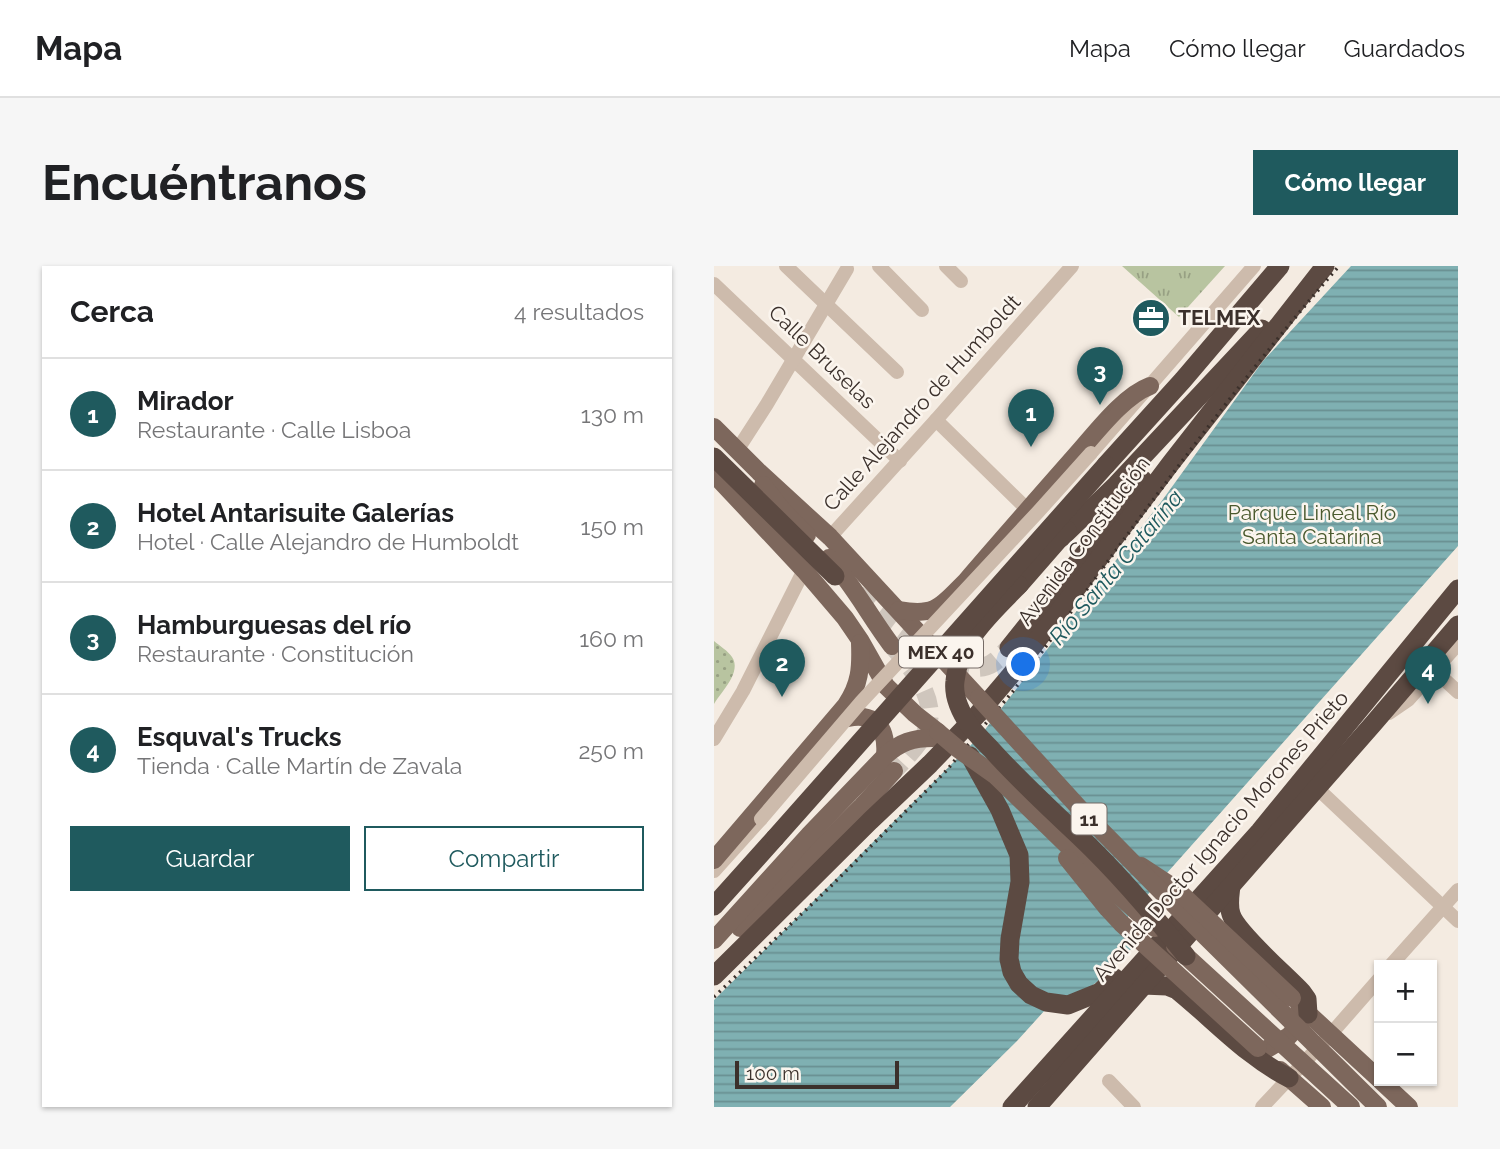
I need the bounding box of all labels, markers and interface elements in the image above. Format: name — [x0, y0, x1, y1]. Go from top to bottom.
text: Mapa — [35, 29, 122, 68]
text: Mapa — [1069, 34, 1131, 63]
text: Cómo llegar — [1169, 34, 1306, 63]
text: Guardados — [1344, 34, 1465, 63]
button: Cómo llegar — [1253, 150, 1458, 215]
text: Encuéntranos — [42, 154, 367, 211]
street label: Calle Alejandro de Humboldt — [818, 289, 1025, 516]
text: Cerca — [70, 294, 154, 329]
office icon: TELMEX — [1130, 297, 1172, 339]
text: 4 resultados — [514, 298, 644, 325]
street label: Calle Bruselas — [764, 300, 881, 414]
place label: TELMEX — [1178, 305, 1261, 330]
pin: 3 — [1077, 347, 1123, 405]
text: Mirador — [137, 386, 234, 416]
pin: 1 — [1008, 389, 1054, 447]
text: 1 — [87, 401, 99, 428]
text: 130 m — [581, 401, 644, 428]
text: Restaurante · Calle Lisboa — [137, 416, 411, 443]
street label: Avenida Constitución — [1012, 451, 1155, 630]
water label: Río Santa Catarina — [1043, 484, 1188, 650]
text: Hotel Antarisuite Galerías — [137, 498, 454, 528]
park label: Parque Lineal Río Santa Catarina — [1228, 500, 1396, 549]
text: 2 — [87, 513, 99, 540]
text: 150 m — [581, 513, 644, 540]
text: Hotel · Calle Alejandro de Humboldt — [137, 528, 519, 555]
text: Hamburguesas del río — [137, 610, 411, 640]
text: 3 — [87, 625, 99, 652]
text: 160 m — [579, 625, 644, 652]
road number: MEX 40 — [899, 636, 983, 668]
pin: 2 — [759, 639, 805, 697]
text: Restaurante · Constitución — [137, 640, 414, 667]
pin: 4 — [1405, 646, 1451, 704]
your location — [1006, 647, 1040, 681]
street label: Avenida Doctor Ignacio Morones Prieto — [1088, 685, 1354, 986]
text: Esquval's Trucks — [137, 722, 342, 752]
text: 4 — [86, 737, 100, 764]
text: 250 m — [578, 737, 644, 764]
text: Tienda · Calle Martín de Zavala — [137, 752, 462, 779]
road number: 11 — [1072, 804, 1106, 834]
button: Guardar — [70, 826, 350, 891]
button: Compartir — [364, 826, 644, 891]
map controls — [1374, 960, 1437, 1086]
button: + — [1374, 960, 1437, 1023]
button: − — [1374, 1023, 1437, 1086]
scale bar — [735, 1058, 900, 1090]
text: 100 m — [746, 1062, 800, 1084]

